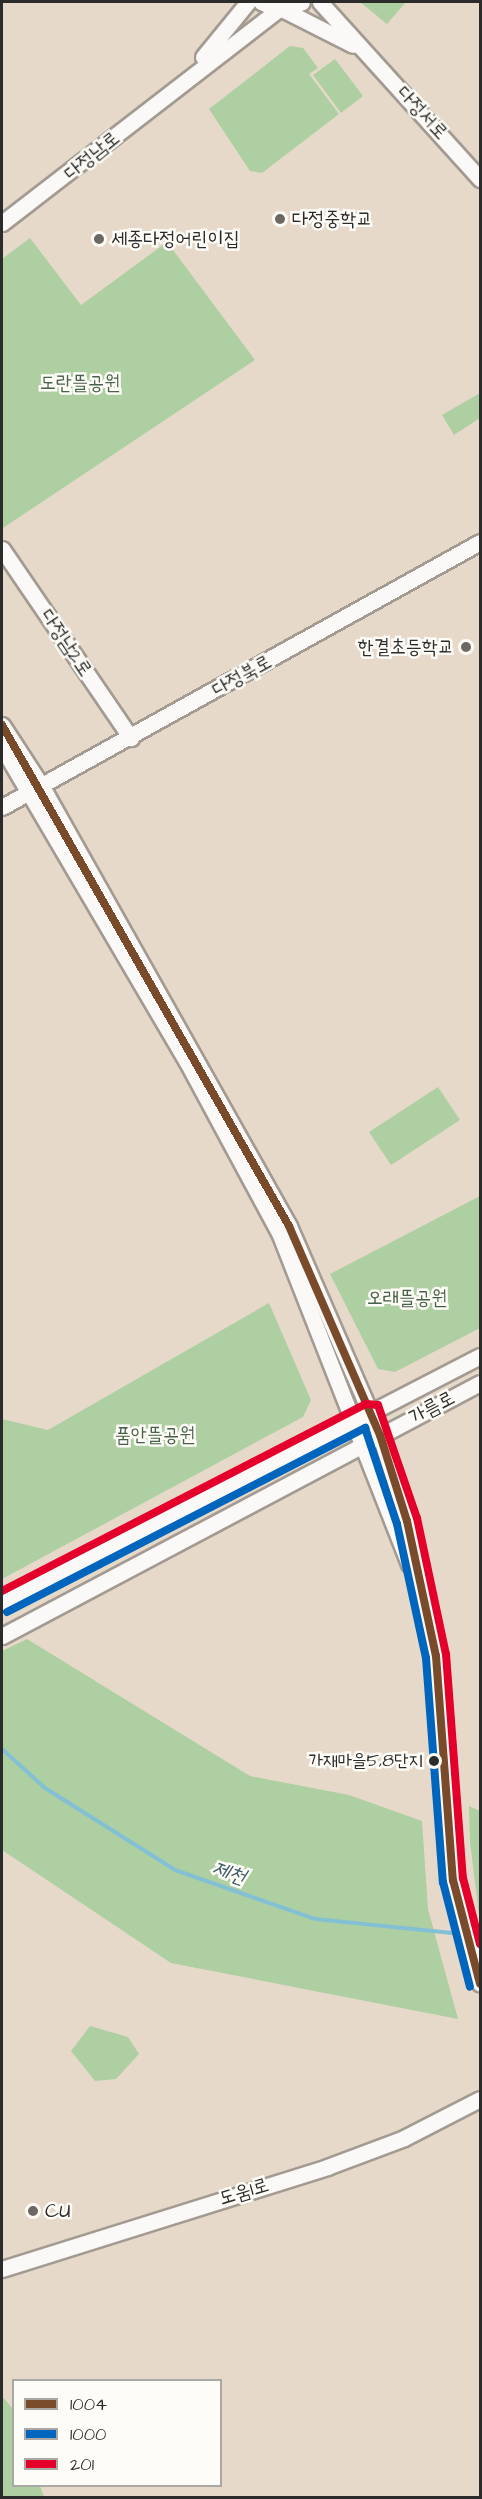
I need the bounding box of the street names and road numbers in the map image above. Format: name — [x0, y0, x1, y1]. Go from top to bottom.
street label: 다정서로 — [391, 81, 453, 145]
street label: 다정남로 — [59, 126, 125, 186]
street label: 다정남2로 — [35, 605, 97, 681]
street label: 다정북로 — [208, 650, 276, 702]
street label: 가름로 — [405, 1386, 459, 1430]
street label: 도움1로 — [216, 2173, 272, 2211]

